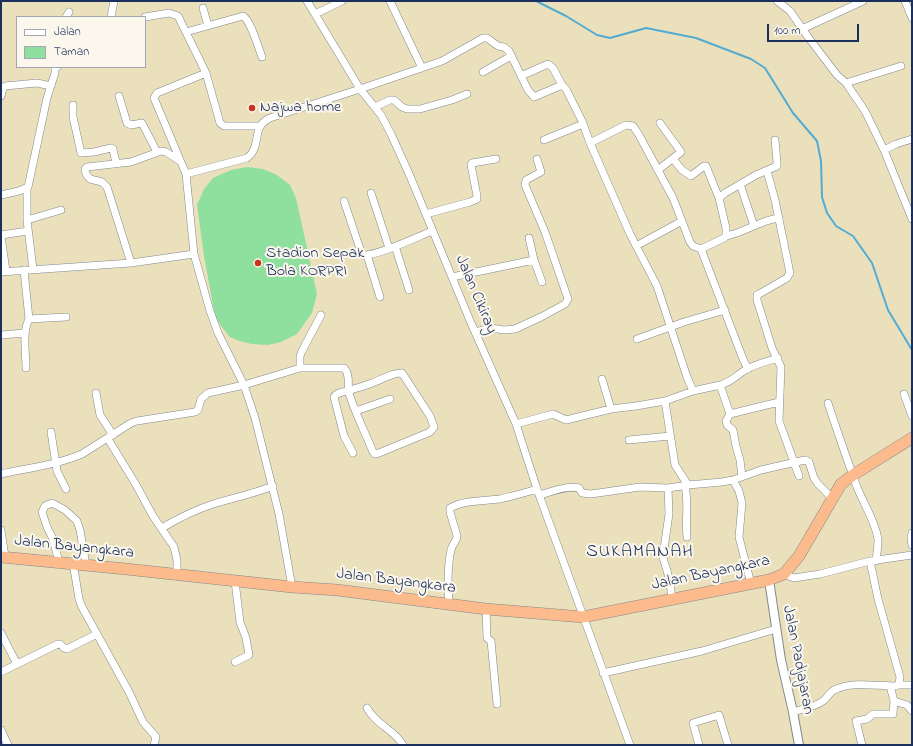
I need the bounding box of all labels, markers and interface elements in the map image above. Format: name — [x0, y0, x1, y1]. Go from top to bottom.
legend — [16, 16, 146, 68]
scale bar — [769, 16, 861, 42]
text: 100 m — [774, 22, 801, 40]
text: Jalan — [54, 23, 81, 41]
text: Taman — [54, 43, 89, 61]
place label: Najwa home — [260, 98, 341, 118]
marker: Najwa home — [247, 103, 257, 113]
place label: Stadion Sepak Bola KORPRI — [266, 244, 364, 282]
street label: Jalan Cikiray — [450, 253, 500, 337]
marker: Stadion Sepak Bola KORPRI — [253, 258, 263, 268]
street label: Jalan Bayangkara — [13, 532, 135, 564]
district label: SUKAMANAH — [586, 542, 694, 564]
street label: Jalan Bayangkara — [650, 552, 772, 596]
street label: Jalan Bayangkara — [335, 565, 457, 599]
street label: Jalan Padjajaran — [777, 604, 817, 716]

